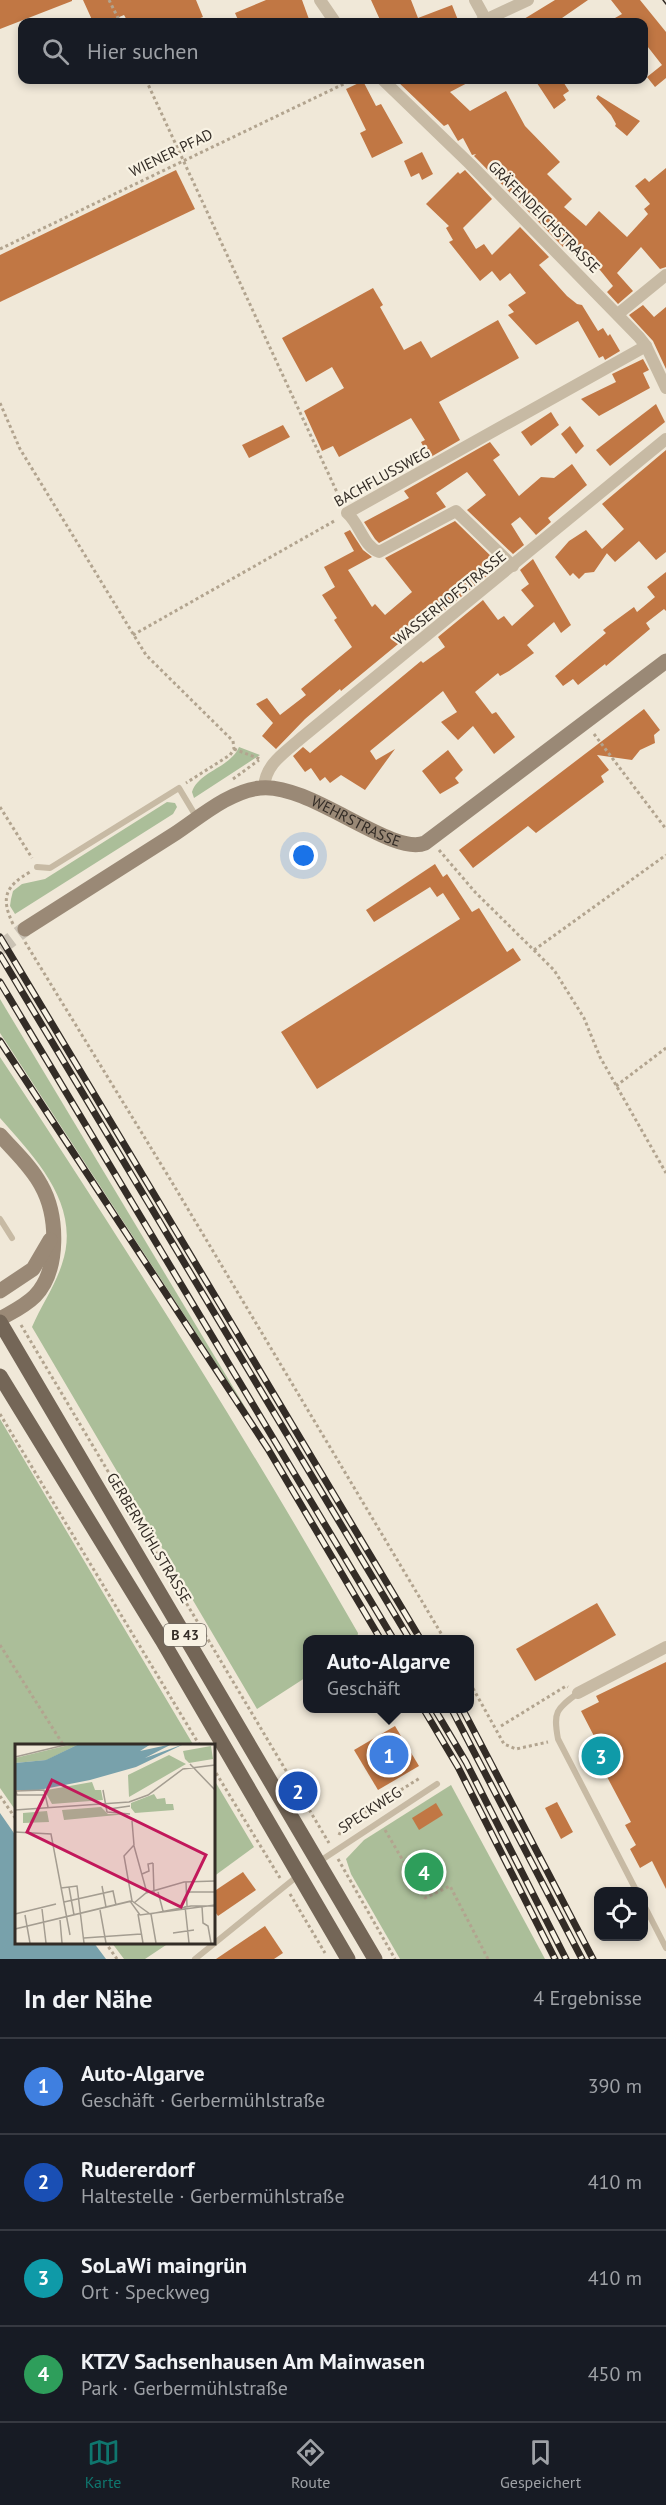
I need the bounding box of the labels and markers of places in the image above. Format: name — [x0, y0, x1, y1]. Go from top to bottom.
pin: 1 — [370, 1732, 408, 1778]
pin: 3 — [582, 1734, 620, 1778]
pin: 2 — [278, 1768, 318, 1814]
pin: 4 — [404, 1850, 444, 1894]

